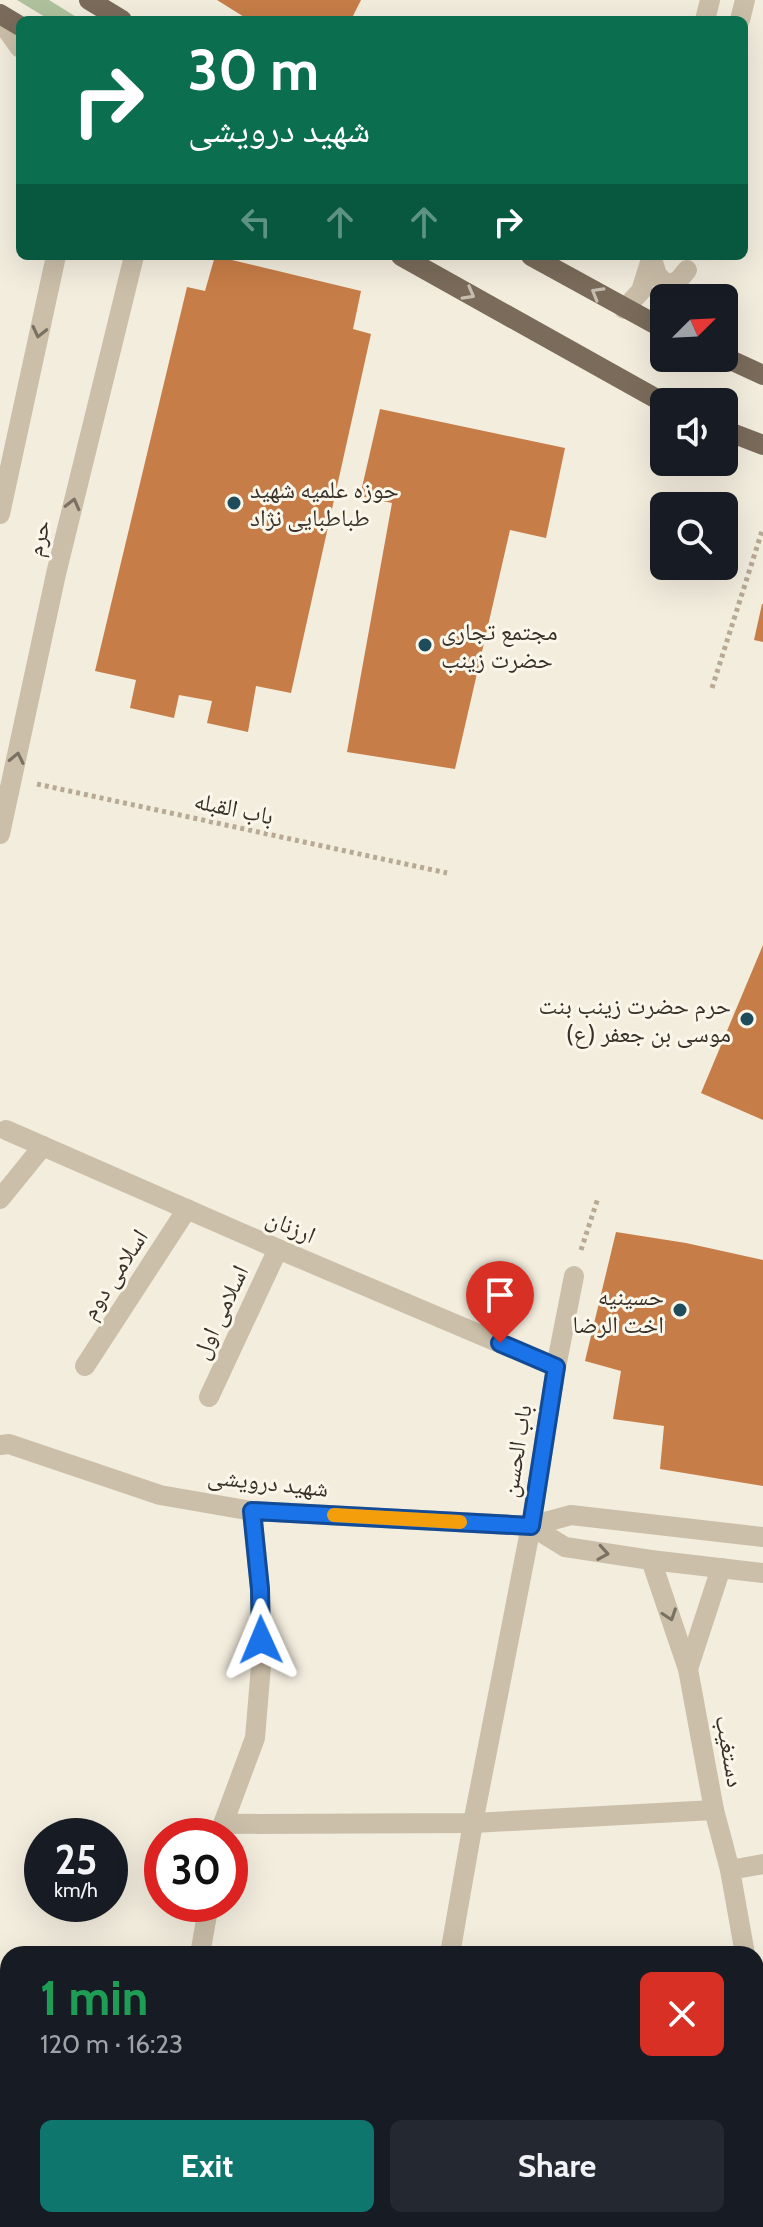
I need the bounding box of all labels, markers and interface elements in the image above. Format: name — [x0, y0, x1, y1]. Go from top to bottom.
text: 30 m — [188, 36, 319, 104]
icon: right — [56, 48, 160, 152]
text: شهید درویشی — [188, 107, 370, 151]
icon: left — [234, 200, 278, 244]
icon: ahead — [318, 200, 362, 244]
icon: ahead — [402, 200, 446, 244]
icon: right — [486, 200, 530, 244]
north arrow — [650, 284, 738, 372]
map controls — [650, 284, 738, 580]
one-way arrow — [460, 285, 475, 300]
one-way arrow — [591, 288, 605, 303]
one-way arrow — [31, 325, 48, 338]
button: sound — [650, 388, 738, 476]
place label: حوزه علمیه شهید طباطبایی نژاد — [250, 475, 399, 532]
button: search — [650, 492, 738, 580]
marker: حوزه علمیه شهید طباطبایی نژاد — [225, 494, 243, 512]
one-way arrow — [64, 497, 81, 511]
street label: حرم — [19, 517, 58, 560]
place label: مجتمع تجاری حضرت زینب — [441, 617, 558, 674]
marker: مجتمع تجاری حضرت زینب — [416, 636, 434, 654]
one-way arrow — [8, 751, 25, 765]
street label: باب القبله — [192, 785, 276, 831]
place label: حرم حضرت زینب بنت موسی بن جعفر (ع) — [539, 991, 731, 1049]
marker: حرم حضرت زینب بنت موسی بن جعفر (ع) — [738, 1010, 756, 1028]
street label: ارزنان — [262, 1203, 320, 1249]
street label: اسلامی دوم — [74, 1223, 156, 1326]
street label: اسلامی اول — [186, 1260, 254, 1364]
pin — [466, 1261, 534, 1343]
icon: arrive — [478, 1273, 522, 1317]
place label: حسینیه اخت الرضا — [573, 1282, 664, 1339]
marker: حسینیه اخت الرضا — [671, 1301, 689, 1319]
street label: باب الحسن — [494, 1403, 538, 1499]
street label: شهید درویشی — [206, 1461, 330, 1503]
one-way arrow — [596, 1544, 609, 1561]
position arrow — [219, 1598, 303, 1682]
one-way arrow — [660, 1607, 676, 1621]
street label: دستغیب — [709, 1713, 751, 1789]
speed limit sign: 30 — [144, 1818, 248, 1922]
text: 25 — [55, 1835, 97, 1884]
text: km/h — [54, 1878, 98, 1902]
text: 1 min — [40, 1969, 148, 2027]
button: close — [640, 1972, 724, 2056]
text: 120 m · 16:23 — [40, 2028, 183, 2060]
button: Exit — [40, 2120, 374, 2212]
button: Share — [390, 2120, 724, 2212]

